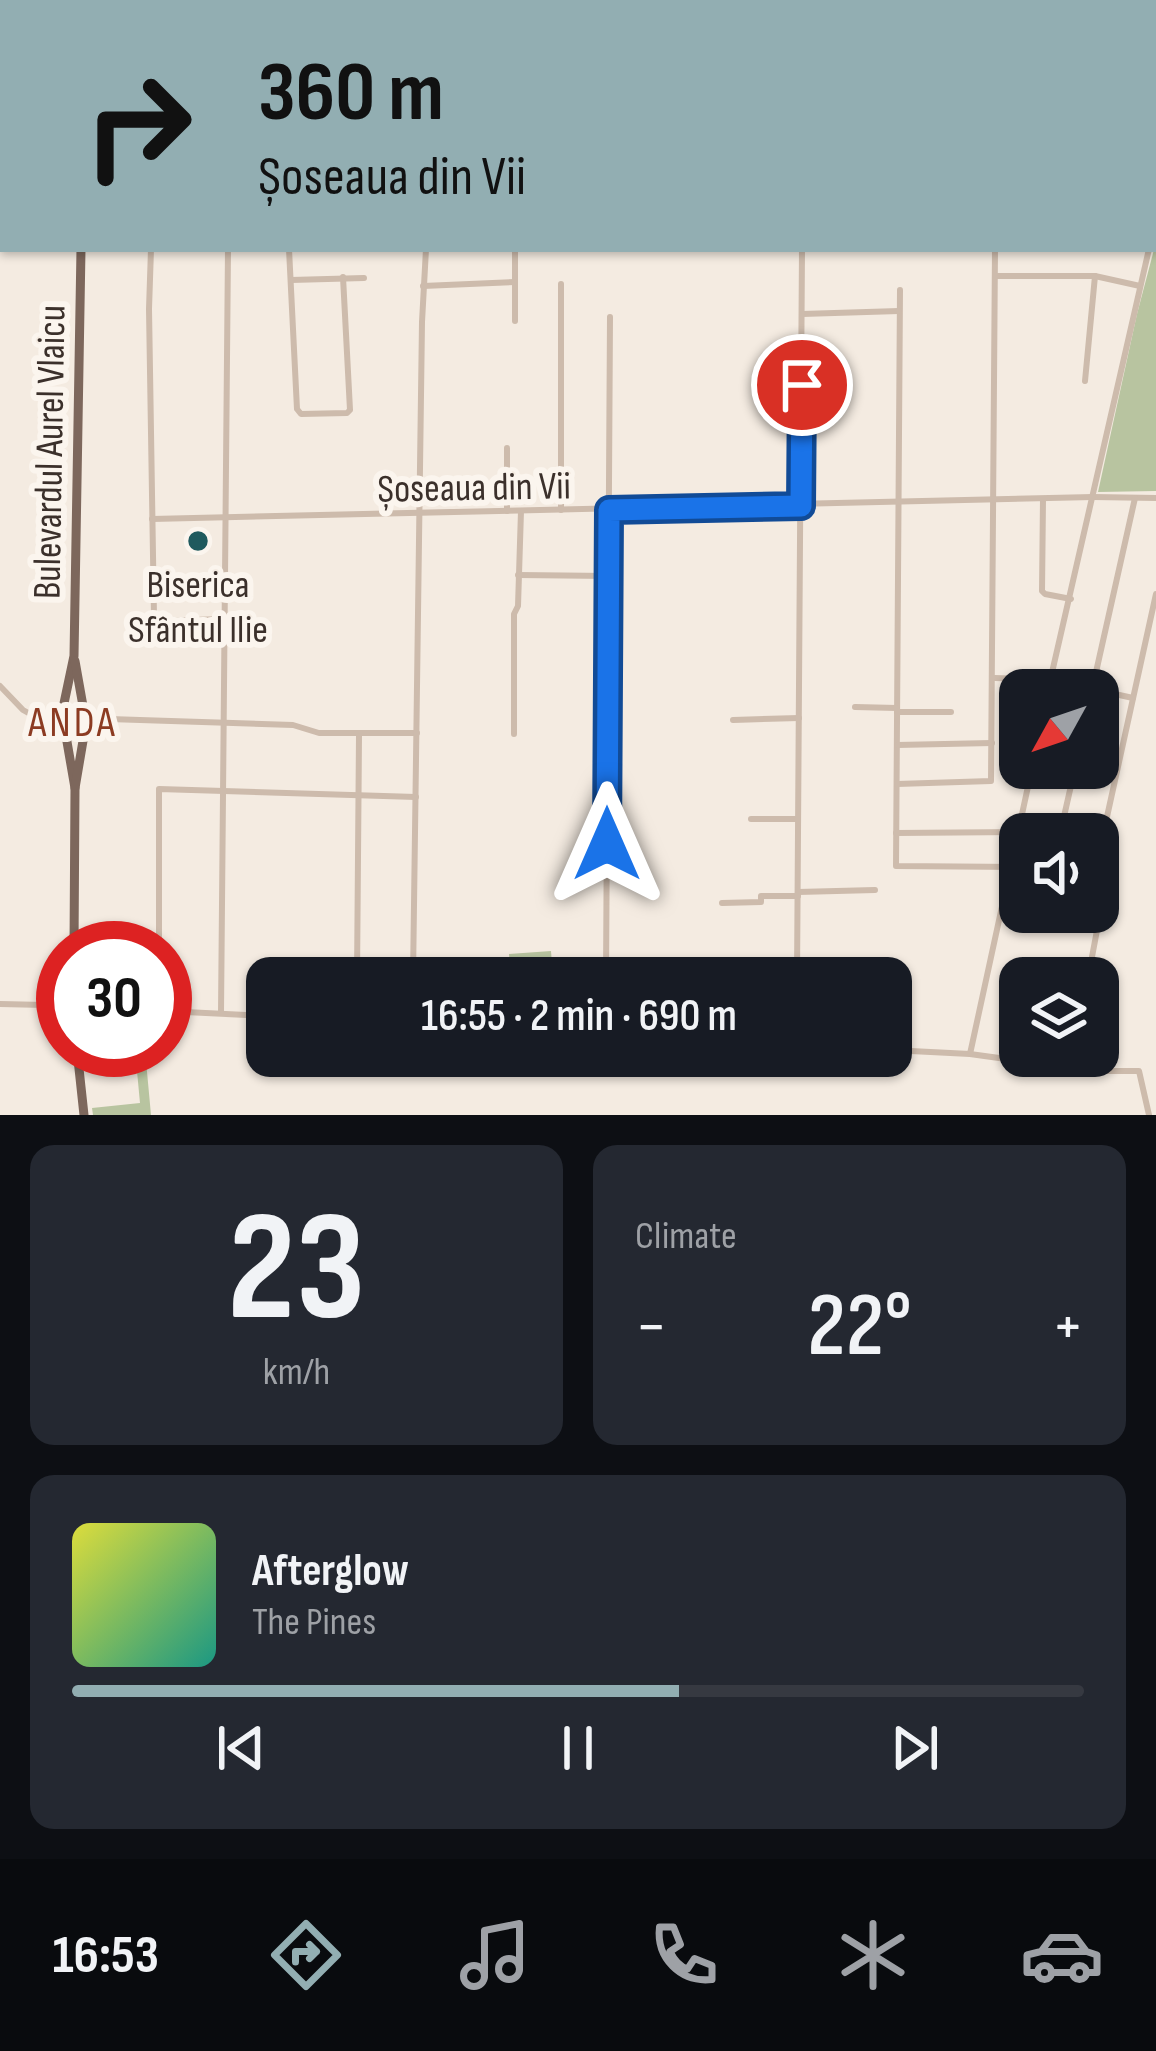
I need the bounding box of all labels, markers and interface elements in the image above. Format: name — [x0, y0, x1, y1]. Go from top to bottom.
text: 360 m — [258, 43, 444, 144]
icon: right — [60, 48, 216, 204]
text: Șoseaua din Vii — [258, 145, 526, 210]
street label: Bulevardul Aurel Vlaicu — [24, 305, 77, 599]
pin — [751, 334, 853, 436]
icon: arrive — [769, 352, 835, 418]
street label: Șoseaua din Vii — [377, 463, 571, 514]
marker: Biserica Sfântul Ilie — [185, 528, 211, 554]
place label: Biserica Sfântul Ilie — [128, 562, 268, 654]
north arrow — [999, 669, 1119, 789]
map controls — [999, 669, 1119, 1077]
district label: ANDA — [27, 698, 118, 749]
position arrow — [544, 781, 670, 907]
button: sound — [999, 813, 1119, 933]
speed limit sign: 30 — [36, 921, 192, 1077]
button: layers — [999, 957, 1119, 1077]
text: 16:55 · 2 min · 690 m — [421, 989, 737, 1044]
text: 23 — [227, 1177, 366, 1364]
text: Climate — [635, 1213, 737, 1260]
text: 22° — [807, 1273, 912, 1381]
text: − — [635, 1288, 667, 1367]
text: + — [1052, 1288, 1084, 1367]
text: km/h — [263, 1349, 330, 1396]
text: Afterglow — [252, 1544, 409, 1599]
text: The Pines — [252, 1599, 376, 1646]
icon: previous — [208, 1715, 274, 1781]
icon: pause — [545, 1715, 611, 1781]
icon: next — [882, 1715, 948, 1781]
icon: directions — [264, 1913, 348, 1997]
icon: music — [453, 1913, 537, 1997]
icon: phone — [642, 1913, 726, 1997]
icon: climate — [831, 1913, 915, 1997]
icon: car — [1020, 1913, 1104, 1997]
text: 16:53 — [52, 1923, 159, 1988]

